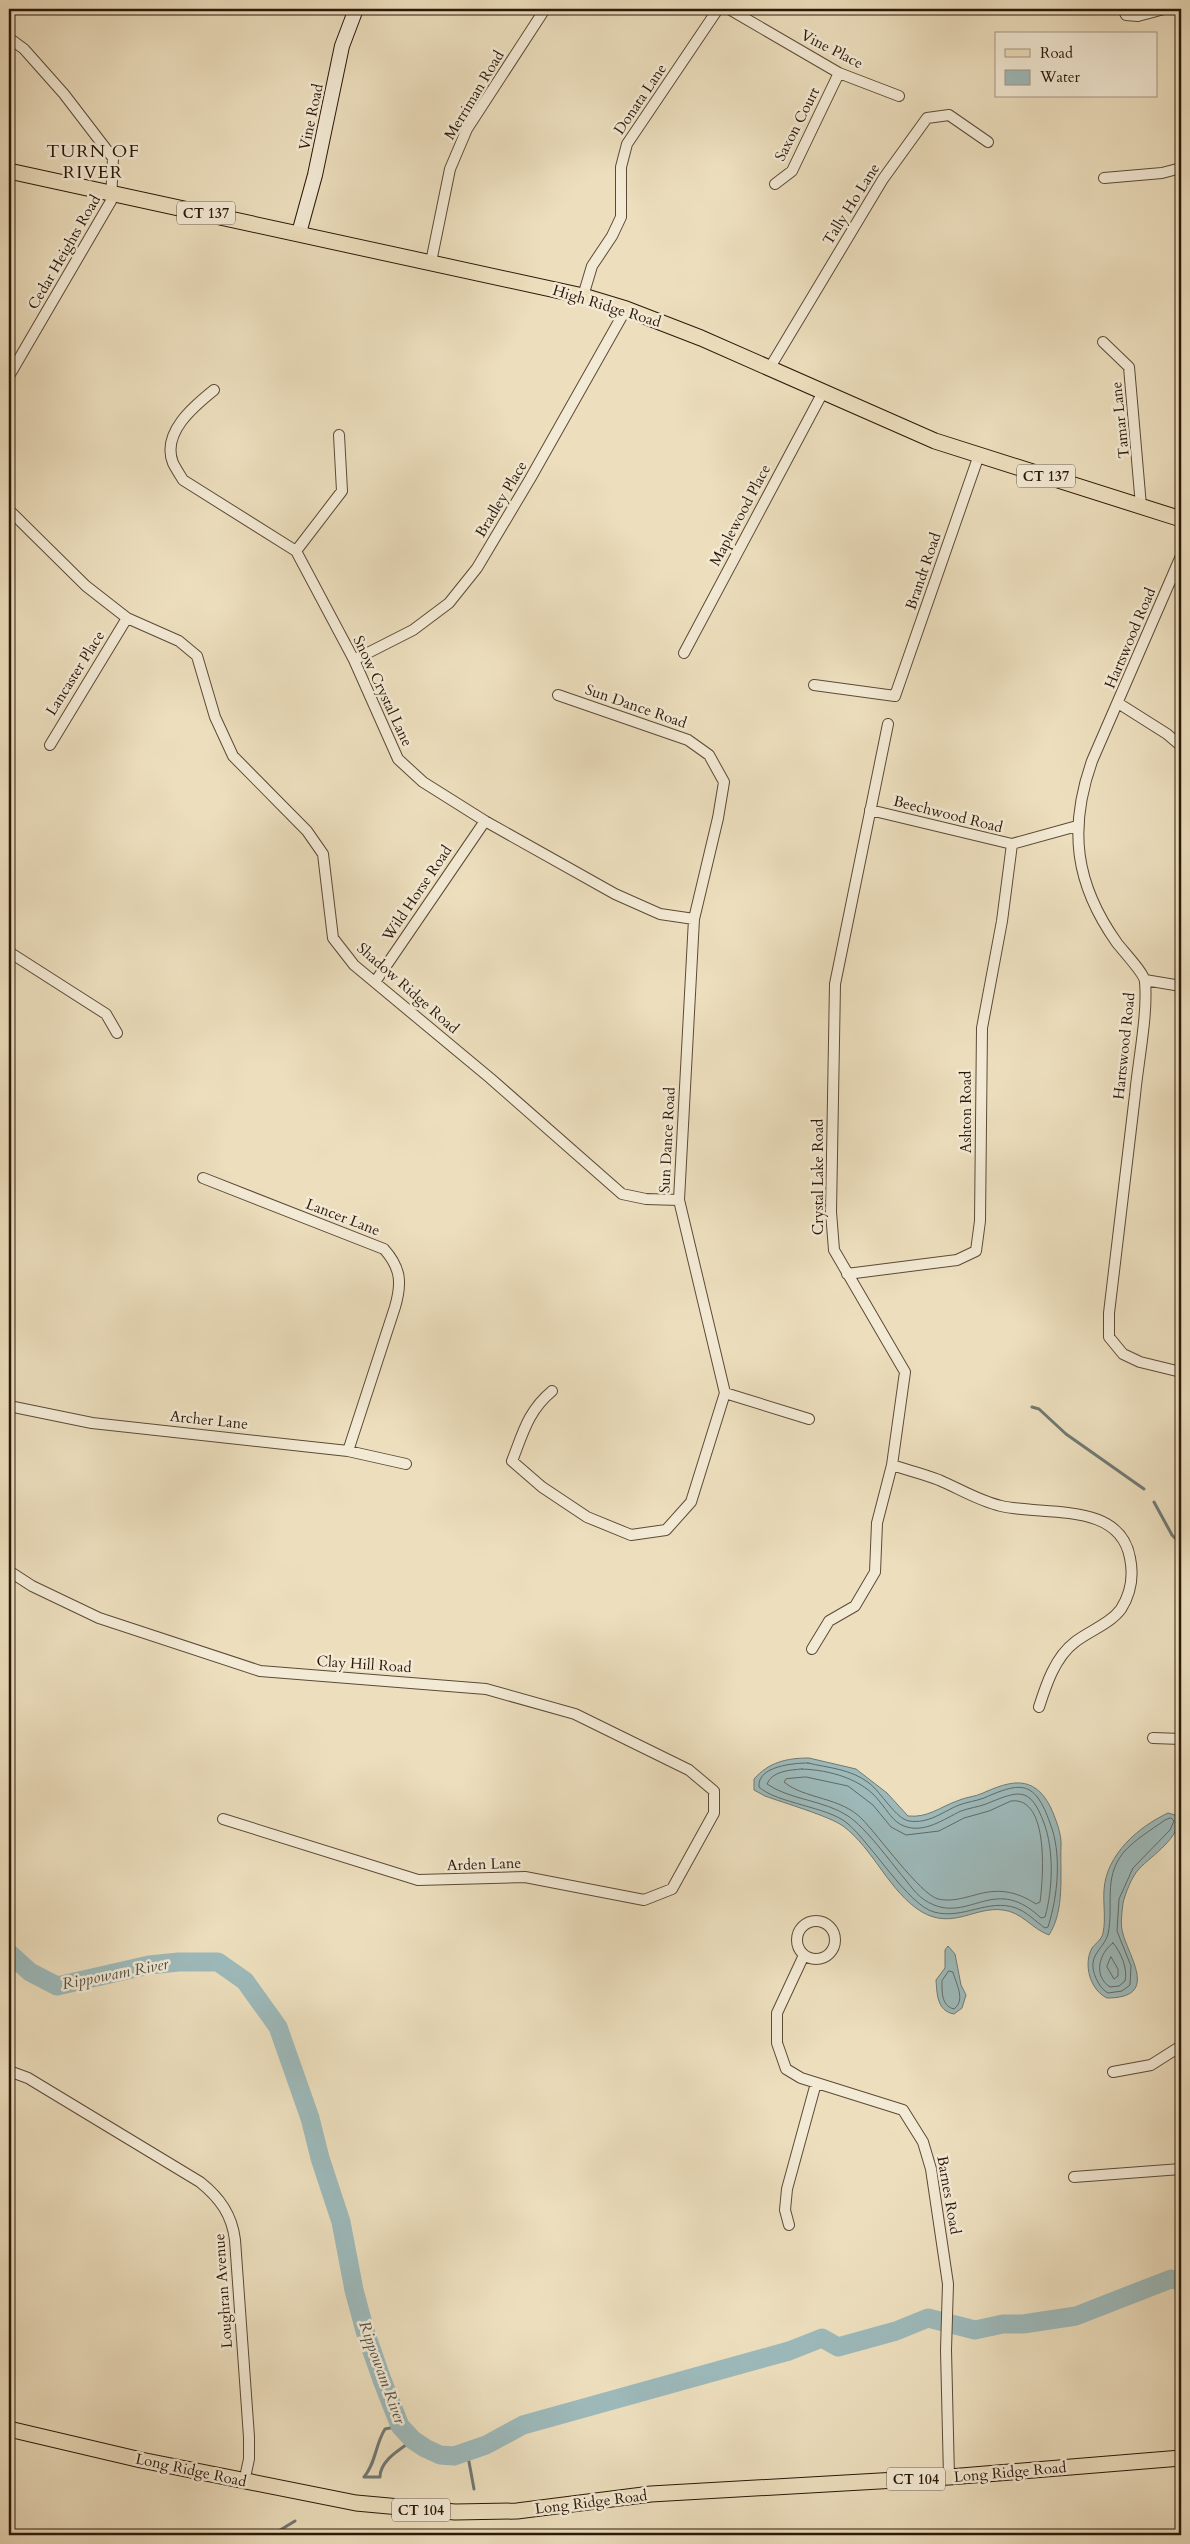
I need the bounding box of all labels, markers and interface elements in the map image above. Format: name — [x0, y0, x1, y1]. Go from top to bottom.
street label: Vine Place — [797, 25, 867, 73]
legend — [995, 32, 1158, 98]
text: Road — [1040, 43, 1073, 63]
street label: Merriman Road — [439, 47, 509, 143]
street label: Donata Lane — [609, 59, 671, 138]
text: Water — [1039, 67, 1081, 87]
street label: Vine Road — [294, 82, 328, 152]
street label: Saxon Court — [770, 84, 824, 164]
district label: TURN OF RIVER — [46, 139, 140, 185]
street label: Tally Ho Lane — [818, 159, 884, 249]
street label: Cedar Heights Road — [23, 191, 105, 313]
road number: CT 137 — [177, 202, 235, 224]
street label: High Ridge Road — [550, 280, 664, 332]
street label: Tamar Lane — [1106, 380, 1134, 459]
street label: Bradley Place — [470, 457, 532, 541]
street label: Maplewood Place — [705, 461, 775, 569]
road number: CT 137 — [1017, 464, 1075, 488]
street label: Brandt Road — [900, 530, 946, 612]
street label: Hartswood Road — [1100, 585, 1160, 691]
street label: Lancaster Place — [41, 627, 109, 719]
street label: Snow Crystal Lane — [349, 632, 418, 750]
street label: Sun Dance Road — [583, 679, 689, 733]
street label: Beechwood Road — [891, 791, 1005, 837]
street label: Wild Horse Road — [377, 841, 456, 946]
street label: Shadow Ridge Road — [353, 938, 463, 1038]
street label: Hartswood Road — [1108, 991, 1140, 1100]
street label: Ashton Road — [956, 1071, 976, 1153]
street label: Sun Dance Road — [654, 1086, 680, 1194]
street label: Crystal Lake Road — [808, 1119, 828, 1235]
street label: Lancer Lane — [303, 1194, 383, 1240]
street label: Archer Lane — [169, 1406, 249, 1434]
street label: Clay Hill Road — [316, 1651, 412, 1677]
street label: Arden Lane — [446, 1853, 522, 1875]
water label: Rippowam River — [60, 1953, 171, 1995]
street label: Barnes Road — [932, 2154, 966, 2236]
street label: Loughran Avenue — [209, 2233, 237, 2349]
water label: Rippowam River — [353, 2318, 411, 2428]
street label: Long Ridge Road — [134, 2448, 248, 2492]
street label: Long Ridge Road — [953, 2457, 1067, 2487]
road number: CT 104 — [887, 2468, 945, 2490]
street label: Long Ridge Road — [534, 2485, 648, 2519]
road number: CT 104 — [392, 2498, 450, 2522]

